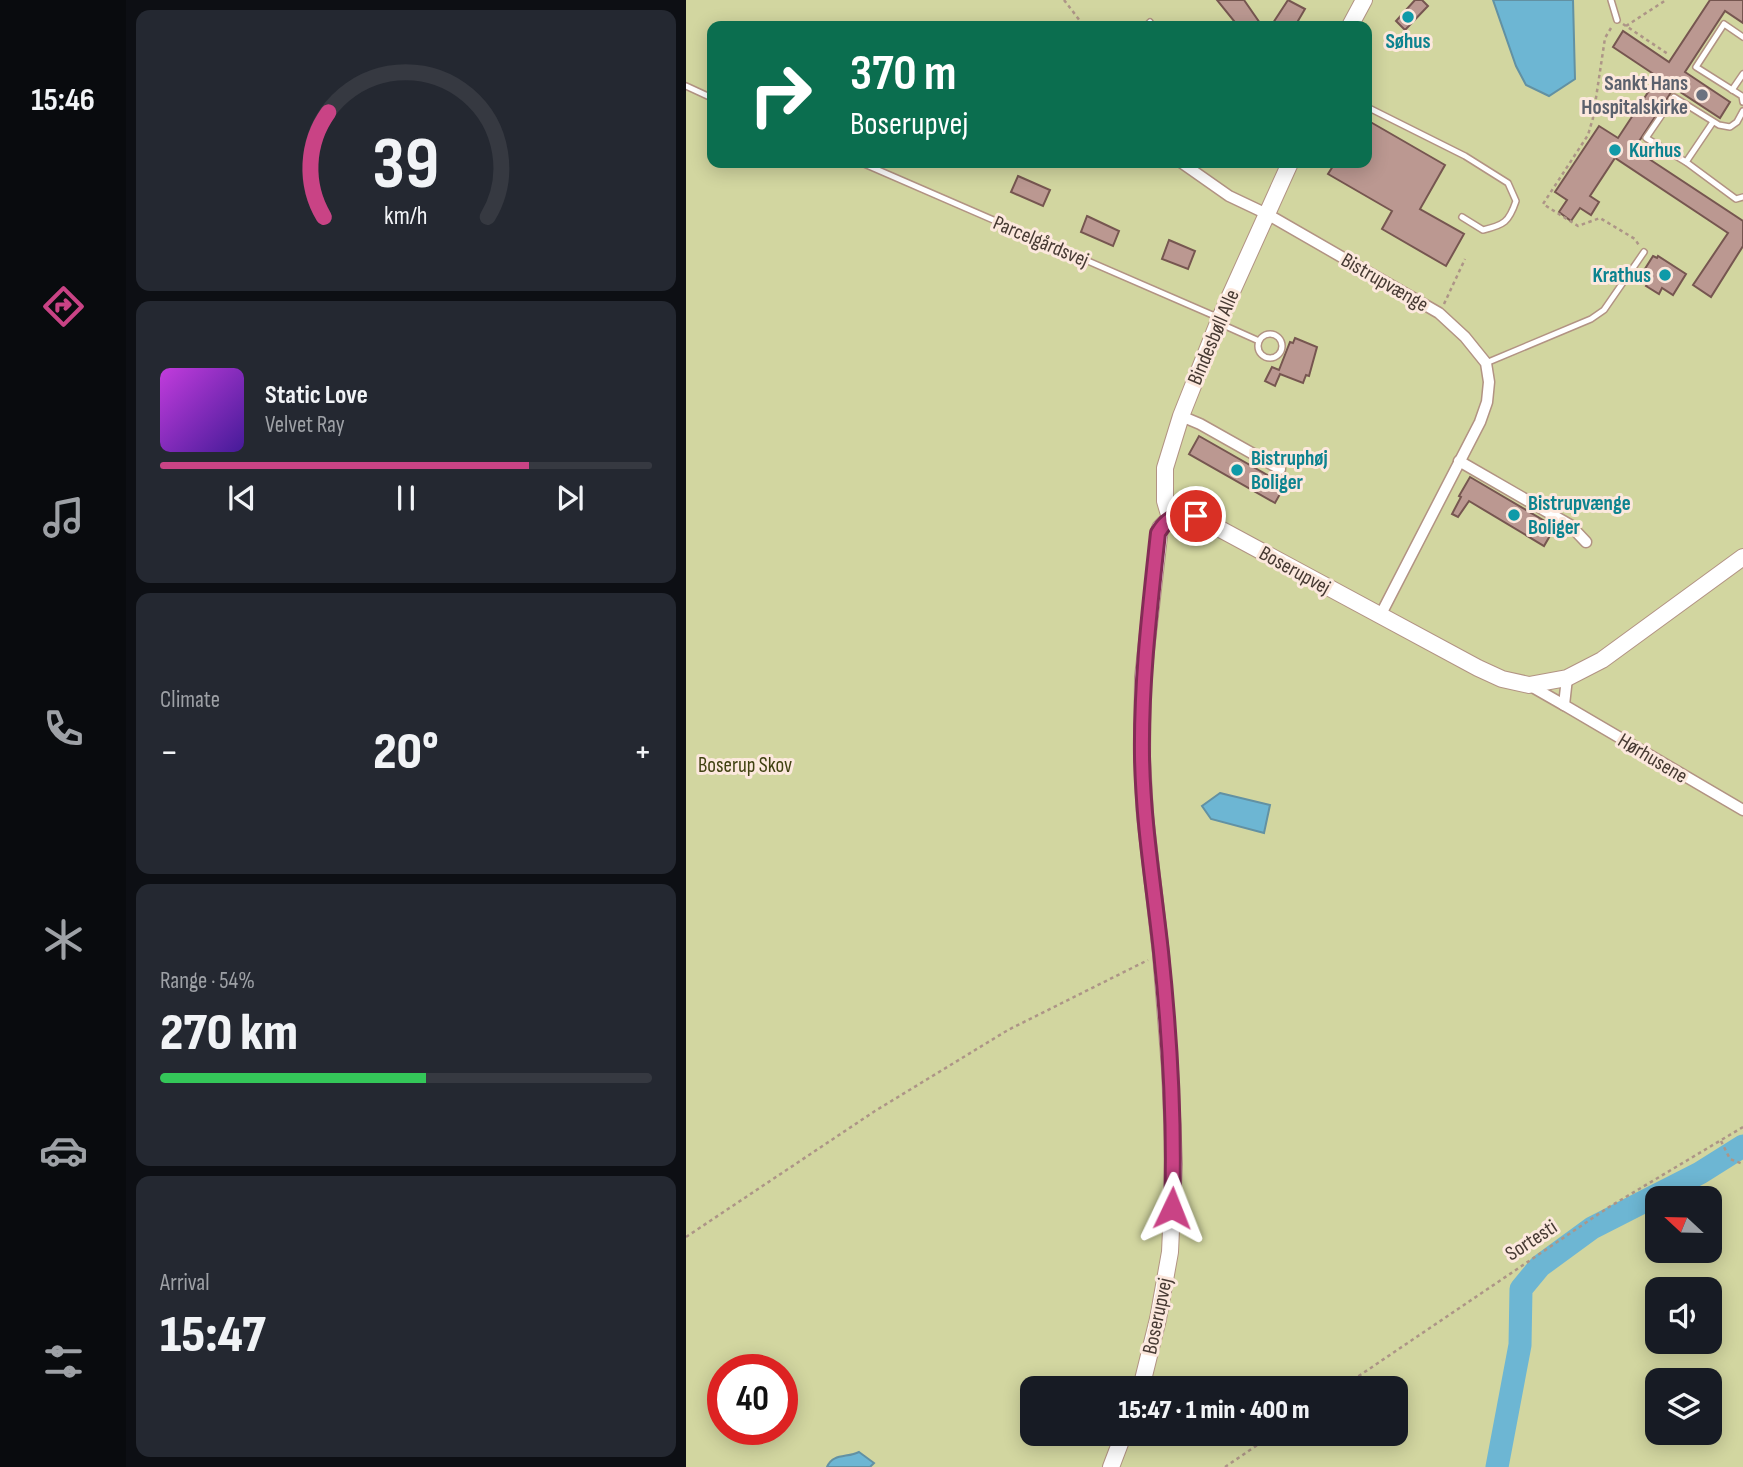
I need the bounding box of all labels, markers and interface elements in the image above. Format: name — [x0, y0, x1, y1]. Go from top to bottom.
marker: Søhus — [1400, 9, 1416, 25]
place label: Søhus — [1385, 29, 1431, 54]
text: 370 m — [850, 45, 957, 104]
icon: right — [735, 49, 826, 140]
place label: Sankt Hans Hospitalskirke — [1581, 71, 1688, 120]
text: 15:46 — [31, 81, 95, 120]
marker: Sankt Hans Hospitalskirke — [1694, 87, 1710, 103]
text: Boserupvej — [850, 105, 968, 144]
text: 39 — [372, 121, 440, 209]
place label: Kurhus — [1629, 138, 1681, 163]
marker: Kurhus — [1607, 142, 1623, 158]
text: km/h — [384, 201, 428, 232]
street label: Parcelgårdsvej — [989, 210, 1092, 273]
street label: Bistrupvænge — [1337, 247, 1433, 317]
place label: Krathus — [1592, 263, 1651, 288]
marker: Krathus — [1657, 267, 1673, 283]
icon: directions — [39, 282, 88, 331]
street label: Bindesbøll Alle — [1182, 286, 1245, 389]
text: Static Love — [265, 380, 368, 411]
text: Velvet Ray — [265, 411, 345, 439]
place label: Bistruphøj Boliger — [1251, 446, 1328, 495]
marker: Bistruphøj Boliger — [1229, 462, 1245, 478]
icon: previous — [223, 479, 261, 517]
icon: pause — [387, 479, 425, 517]
icon: next — [551, 479, 589, 517]
pin — [1166, 486, 1226, 546]
place label: Bistrupvænge Boliger — [1528, 491, 1631, 540]
icon: music — [39, 493, 88, 542]
icon: arrive — [1177, 497, 1215, 535]
marker: Bistrupvænge Boliger — [1506, 507, 1522, 523]
street label: Boserupvej — [1255, 541, 1335, 600]
text: Climate — [160, 686, 220, 714]
icon: phone — [39, 704, 88, 753]
text: 20° — [373, 721, 439, 784]
street label: Hørhusene — [1613, 728, 1692, 789]
text: − — [160, 730, 179, 775]
text: + — [633, 730, 652, 775]
park label: Boserup Skov — [698, 753, 792, 778]
icon: climate — [39, 915, 88, 964]
text: Range · 54% — [160, 967, 255, 995]
text: 270 km — [160, 1002, 298, 1065]
icon: car — [39, 1126, 88, 1175]
position arrow — [1135, 1171, 1209, 1245]
north arrow — [1645, 1186, 1722, 1264]
map controls — [1645, 1186, 1722, 1445]
street label: Sortesti — [1501, 1215, 1562, 1266]
text: Arrival — [160, 1269, 209, 1297]
street label: Boserupvej — [1137, 1276, 1178, 1357]
button: sound — [1645, 1277, 1722, 1354]
text: 15:47 — [160, 1304, 266, 1367]
icon: filters — [39, 1337, 88, 1386]
speed limit sign: 40 — [707, 1354, 798, 1445]
button: layers — [1645, 1368, 1722, 1445]
text: 15:47 · 1 min · 400 m — [1118, 1395, 1310, 1426]

